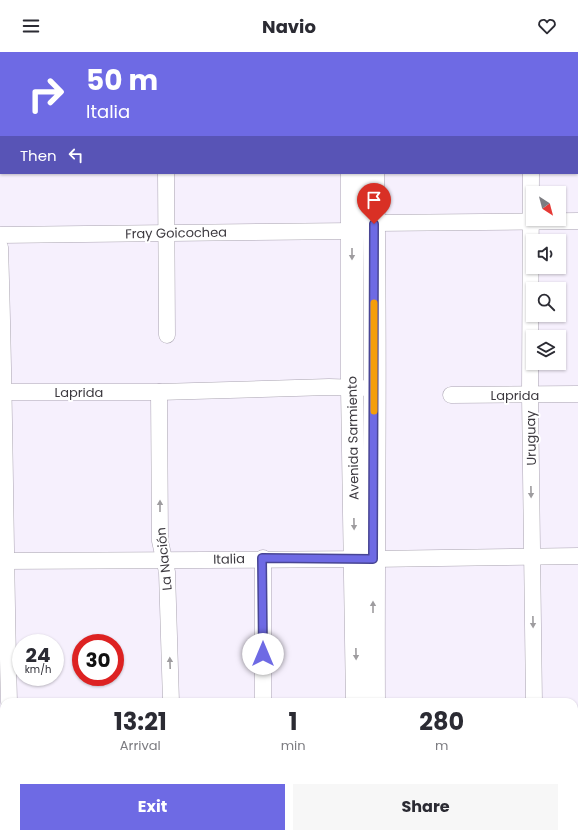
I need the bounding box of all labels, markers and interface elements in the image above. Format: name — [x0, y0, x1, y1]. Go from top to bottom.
text: Navio — [262, 14, 316, 39]
icon: menu — [20, 15, 42, 37]
icon: heart — [536, 15, 558, 37]
text: 50 m — [86, 61, 158, 100]
icon: right — [20, 68, 72, 120]
text: Italia — [86, 99, 130, 124]
icon: left — [65, 144, 87, 166]
text: Then — [20, 145, 57, 166]
pin — [357, 183, 391, 224]
north arrow — [526, 186, 566, 226]
map controls — [526, 186, 566, 370]
icon: arrive — [363, 189, 385, 211]
street label: Fray Goicochea — [125, 223, 227, 243]
button: sound — [526, 234, 566, 274]
one-way arrow — [349, 248, 355, 261]
button: search — [526, 282, 566, 322]
button: layers — [526, 330, 566, 370]
street label: Avenida Sarmiento — [342, 376, 364, 500]
street label: Laprida — [55, 383, 103, 402]
street label: Laprida — [491, 386, 539, 405]
street label: Uruguay — [521, 410, 541, 466]
one-way arrow — [528, 486, 535, 498]
one-way arrow — [157, 499, 163, 512]
one-way arrow — [351, 518, 357, 531]
street label: La Nación — [151, 526, 177, 592]
street label: Italia — [213, 549, 245, 569]
one-way arrow — [370, 600, 376, 613]
one-way arrow — [530, 616, 536, 629]
position arrow — [242, 633, 284, 675]
speed limit sign: 30 — [72, 634, 124, 686]
text: 24 — [26, 641, 50, 669]
one-way arrow — [353, 648, 359, 661]
one-way arrow — [167, 656, 173, 669]
text: km/h — [25, 662, 51, 677]
text: 13:21 — [114, 705, 167, 738]
text: 1 — [289, 705, 298, 738]
text: 280 — [419, 705, 464, 738]
text: Arrival — [120, 736, 161, 755]
text: min — [281, 736, 306, 755]
text: m — [435, 736, 448, 755]
button: Exit — [20, 784, 285, 830]
button: Share — [293, 784, 558, 830]

